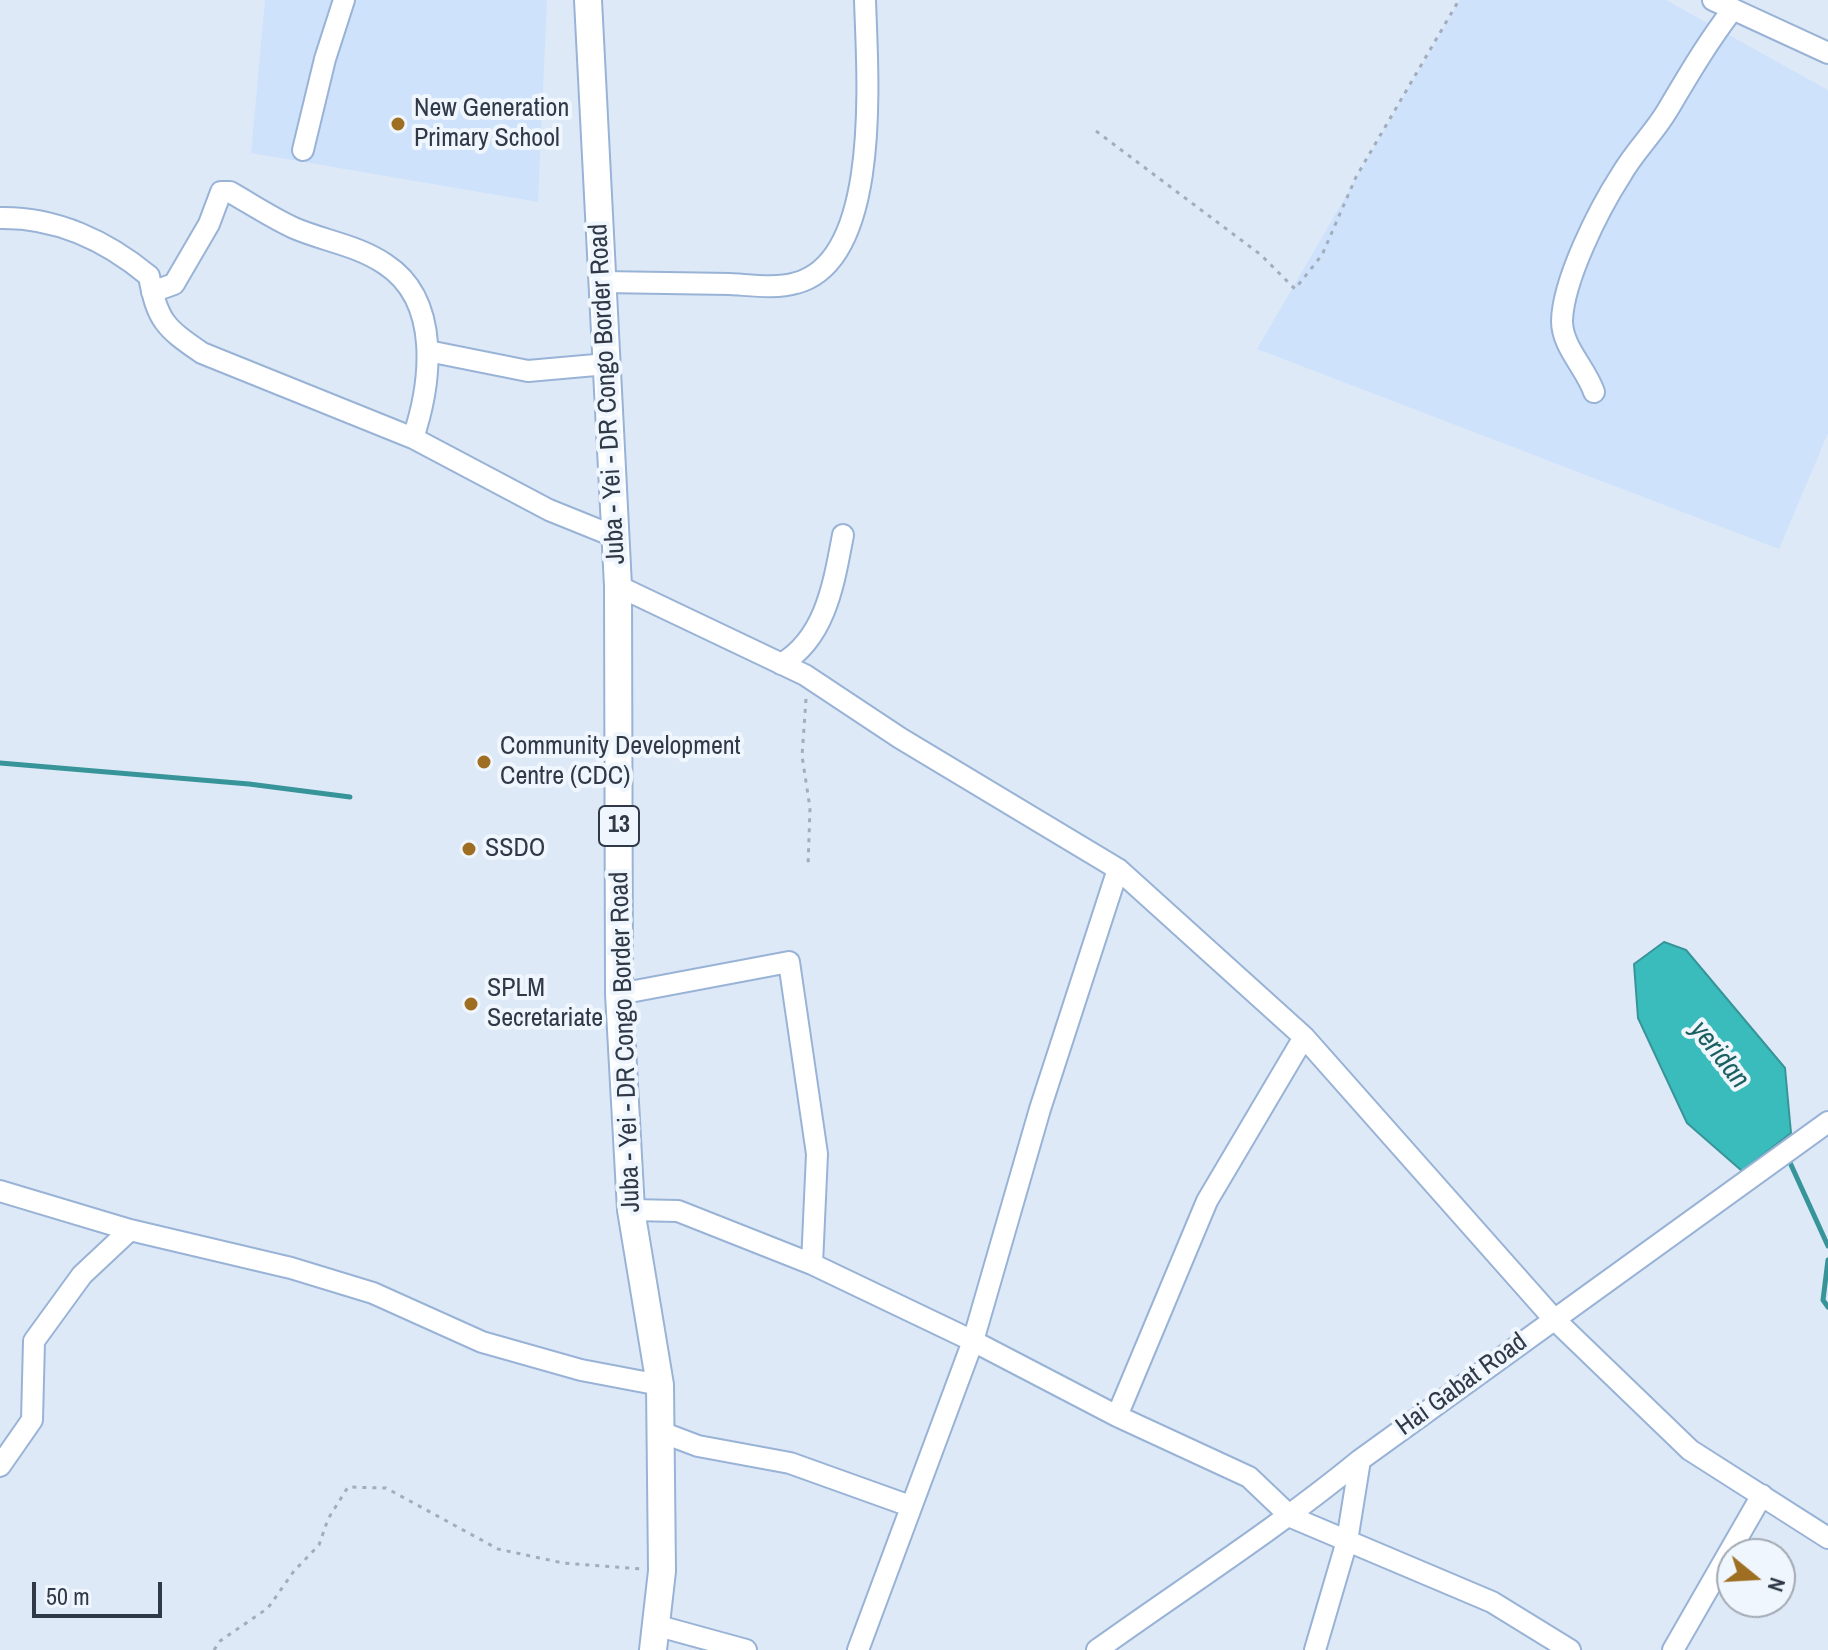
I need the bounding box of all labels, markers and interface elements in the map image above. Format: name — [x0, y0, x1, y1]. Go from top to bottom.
place label: New Generation Primary School — [414, 93, 569, 154]
marker: New Generation Primary School — [389, 115, 407, 133]
street label: Juba - Yei - DR Congo Border Road — [584, 223, 632, 565]
place label: Community Development Centre (CDC) — [500, 731, 741, 792]
marker: Community Development Centre (CDC) — [475, 753, 493, 771]
road number: 13 — [599, 806, 639, 846]
place label: SSDO — [485, 833, 545, 865]
marker: SSDO — [460, 840, 478, 858]
street label: Juba - Yei - DR Congo Border Road — [604, 871, 648, 1213]
place label: SPLM Secretariate — [487, 973, 603, 1034]
marker: SPLM Secretariate — [462, 995, 480, 1013]
water label: yeridan — [1682, 1014, 1756, 1096]
street label: Hai Gabat Road — [1391, 1327, 1533, 1443]
north arrow — [1716, 1538, 1796, 1618]
scale bar — [36, 1566, 166, 1616]
text: N — [1761, 1574, 1793, 1596]
text: 50 m — [46, 1580, 90, 1612]

